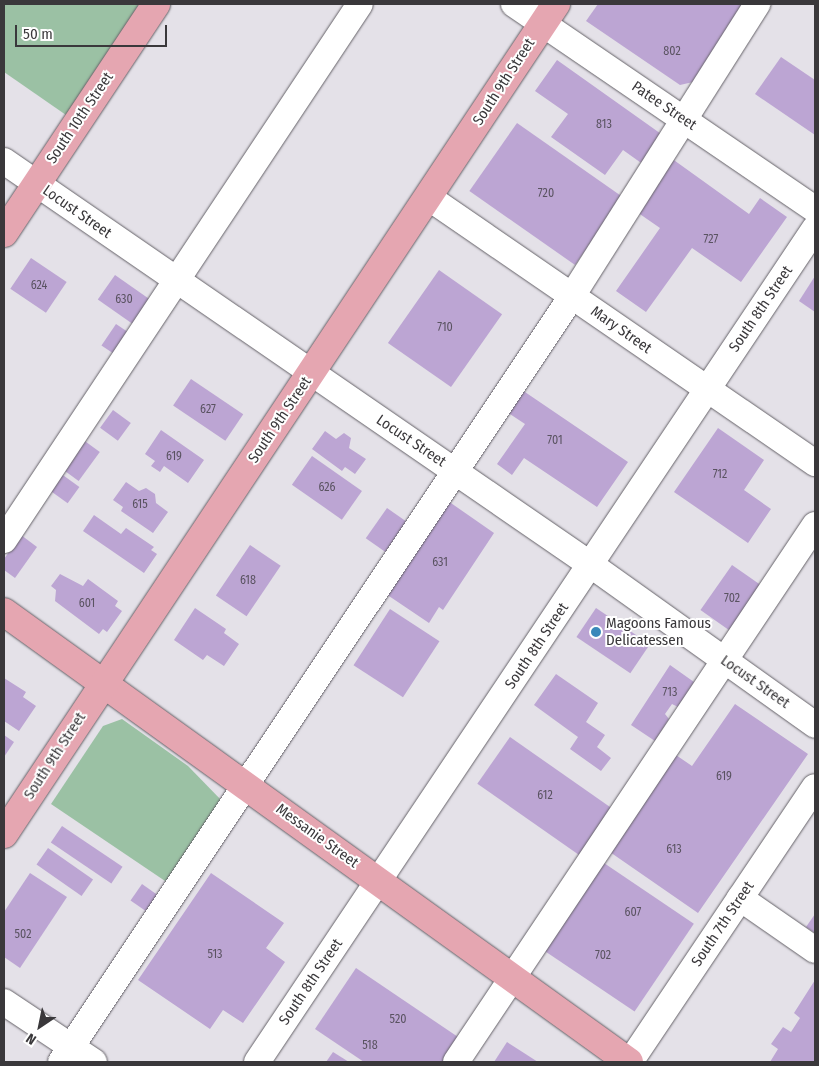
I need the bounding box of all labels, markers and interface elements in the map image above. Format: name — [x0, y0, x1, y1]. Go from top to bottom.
scale bar — [18, 15, 170, 47]
text: 50 m — [23, 25, 53, 43]
street label: South 9th Street — [469, 35, 539, 129]
house number: 802 — [663, 45, 681, 59]
street label: South 10th Street — [43, 69, 117, 167]
street label: Patee Street — [628, 78, 700, 134]
house number: 813 — [596, 118, 612, 132]
street label: Locust Street — [39, 182, 115, 242]
house number: 720 — [538, 187, 554, 201]
house number: 727 — [704, 233, 718, 247]
street label: South 8th Street — [726, 262, 796, 356]
house number: 624 — [31, 279, 47, 293]
house number: 630 — [115, 293, 133, 307]
street label: Mary Street — [587, 302, 655, 358]
house number: 710 — [437, 321, 453, 335]
street label: South 9th Street — [245, 374, 315, 466]
house number: 627 — [200, 403, 216, 417]
street label: Locust Street — [373, 411, 449, 471]
house number: 701 — [547, 434, 563, 448]
house number: 619 — [166, 450, 182, 464]
house number: 712 — [713, 468, 727, 482]
house number: 626 — [318, 481, 336, 495]
house number: 615 — [132, 498, 148, 512]
house number: 631 — [432, 556, 448, 570]
house number: 618 — [240, 574, 256, 588]
house number: 702 — [724, 592, 740, 606]
house number: 601 — [79, 597, 95, 611]
street label: South 8th Street — [502, 599, 572, 693]
place label: Magoons Famous Delicatessen — [606, 614, 711, 649]
marker: Magoons Famous Delicatessen — [590, 626, 602, 638]
street label: Locust Street — [717, 652, 793, 712]
house number: 713 — [663, 686, 677, 700]
street label: South 9th Street — [20, 709, 90, 803]
house number: 619 — [716, 770, 732, 784]
house number: 612 — [537, 789, 553, 803]
street label: Messanie Street — [272, 800, 362, 872]
house number: 613 — [666, 843, 682, 857]
street label: South 7th Street — [688, 878, 758, 970]
house number: 607 — [625, 906, 641, 920]
house number: 502 — [15, 928, 31, 942]
street label: South 8th Street — [276, 935, 346, 1029]
house number: 513 — [207, 948, 223, 962]
house number: 702 — [595, 949, 611, 963]
north arrow — [15, 1001, 65, 1051]
house number: 520 — [390, 1013, 406, 1027]
text: N — [23, 1029, 40, 1048]
house number: 518 — [362, 1039, 378, 1053]

